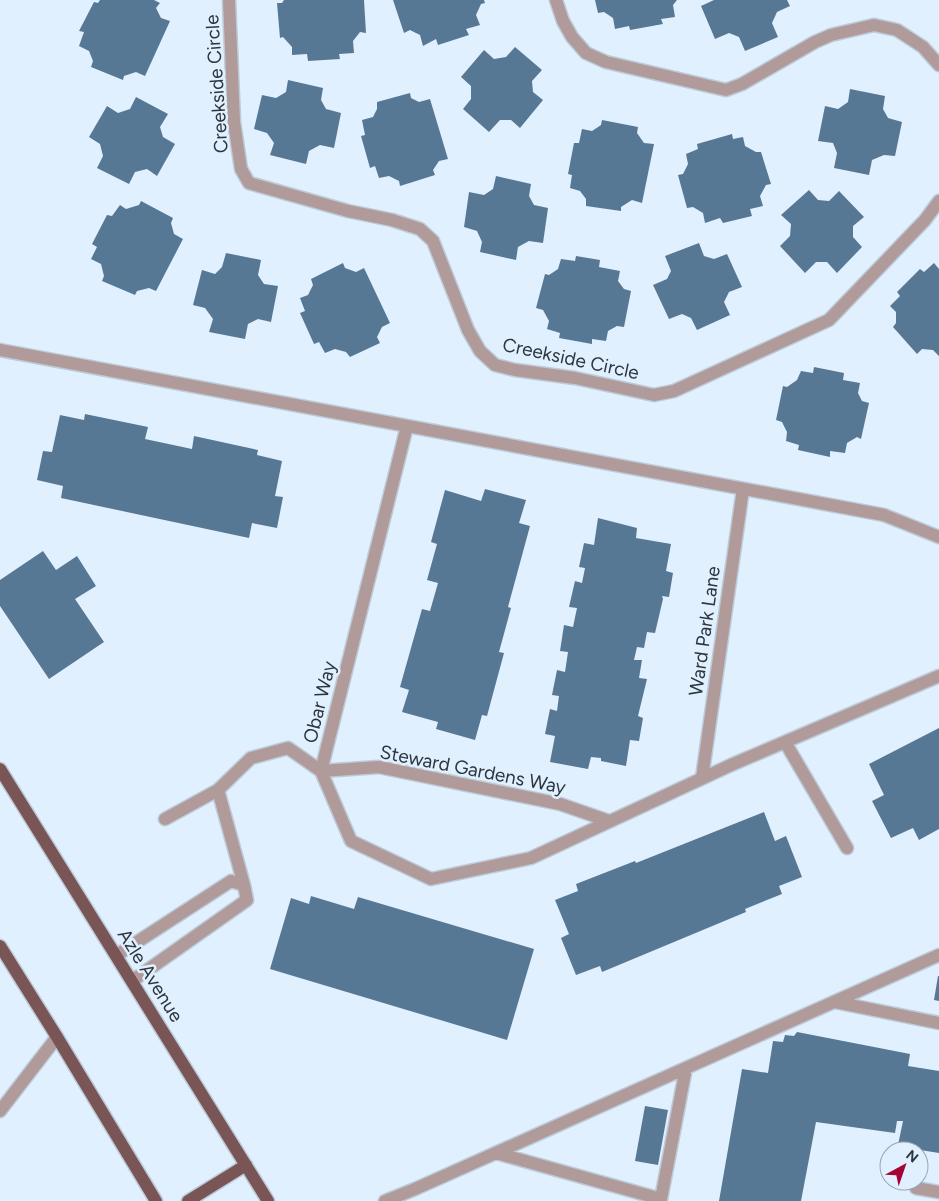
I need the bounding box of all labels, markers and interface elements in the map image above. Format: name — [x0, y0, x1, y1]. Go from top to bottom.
street label: Creekside Circle — [200, 14, 233, 154]
street label: Creekside Circle — [501, 333, 641, 384]
street label: Ward Park Lane — [684, 565, 725, 697]
street label: Obar Way — [298, 659, 341, 746]
street label: Steward Gardens Way — [378, 740, 568, 799]
street label: Azle Avenue — [113, 924, 188, 1026]
north arrow — [879, 1141, 929, 1191]
text: N — [902, 1146, 922, 1166]

